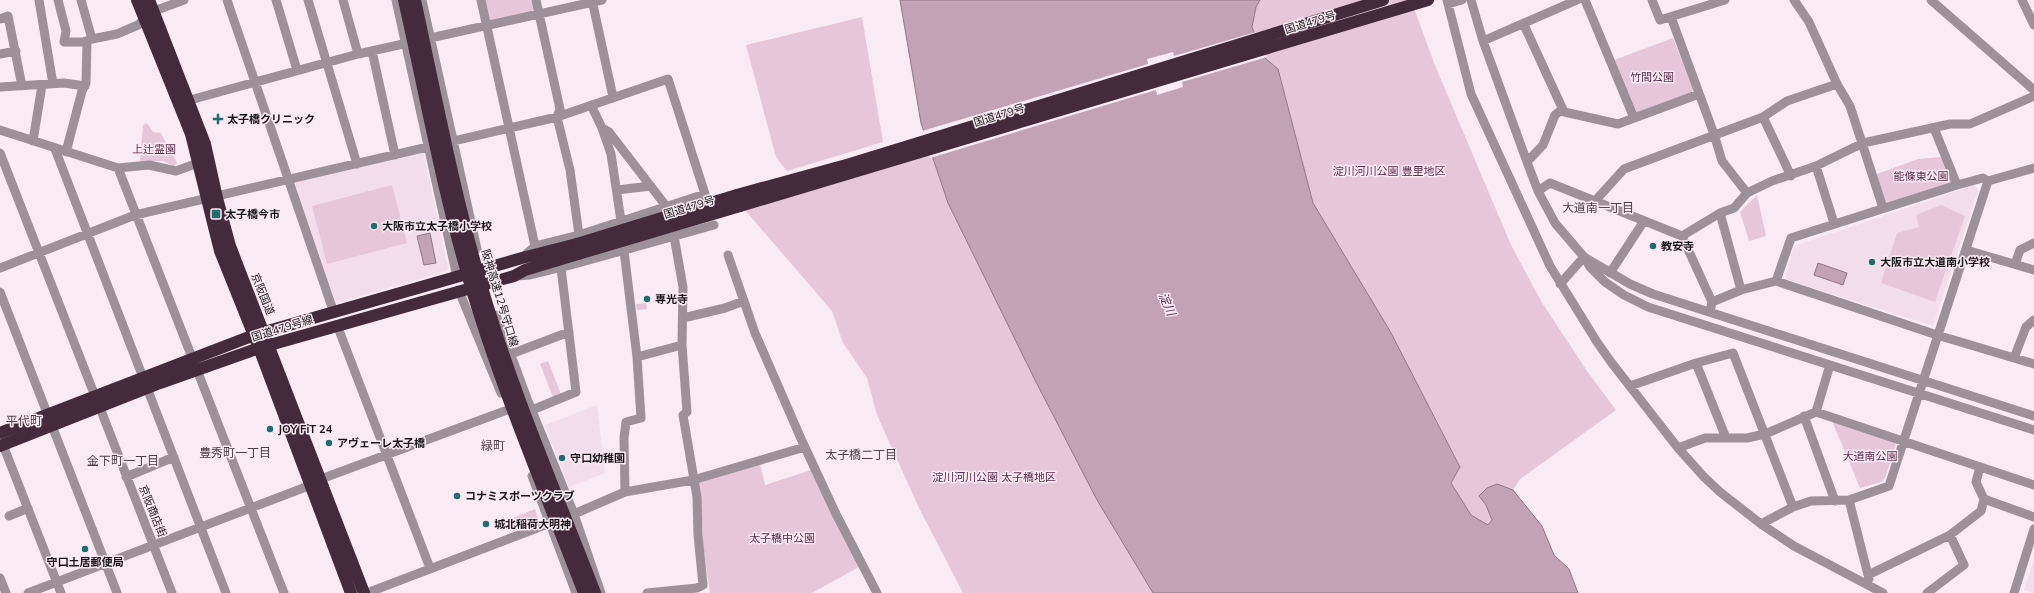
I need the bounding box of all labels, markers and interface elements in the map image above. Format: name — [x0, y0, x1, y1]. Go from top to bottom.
street label: 国道479号 — [1283, 8, 1337, 36]
park label: 竹間公園 — [1630, 70, 1674, 84]
street label: 国道479号 — [972, 101, 1026, 129]
place label: 太子橋クリニック — [227, 112, 315, 126]
marker: 太子橋クリニック — [212, 113, 224, 125]
park label: 上辻霊園 — [132, 142, 176, 156]
park label: 淀川河川公園 豊里地区 — [1333, 164, 1445, 178]
park label: 能條東公園 — [1894, 169, 1949, 183]
street label: 国道479号 — [662, 193, 716, 221]
district label: 大道南一丁目 — [1562, 200, 1634, 215]
place label: 太子橋今市 — [225, 207, 280, 221]
marker: 太子橋今市 — [210, 208, 222, 220]
place label: 大阪市立太子橋小学校 — [382, 219, 492, 233]
marker: 大阪市立太子橋小学校 — [369, 221, 379, 231]
place label: 教安寺 — [1661, 239, 1694, 253]
marker: 教安寺 — [1648, 241, 1658, 251]
street label: 阪神高速12号守口線 — [479, 248, 521, 348]
place label: 大阪市立大道南小学校 — [1880, 255, 1990, 269]
marker: 大阪市立大道南小学校 — [1867, 257, 1877, 267]
street label: 京阪国道 — [248, 271, 278, 317]
water label: 淀川 — [1156, 290, 1180, 320]
place label: 専光寺 — [655, 292, 688, 306]
marker: 専光寺 — [642, 294, 652, 304]
street label: 国道479号線 — [249, 312, 315, 344]
district label: 平代町 — [6, 413, 42, 428]
place label: JOY FiT 24 — [278, 422, 333, 436]
marker: JOY FiT 24 — [265, 424, 275, 434]
place label: アヴェーレ太子橋 — [337, 436, 425, 450]
marker: アヴェーレ太子橋 — [324, 438, 334, 448]
district label: 緑町 — [481, 438, 505, 453]
district label: 豊秀町一丁目 — [199, 445, 271, 460]
district label: 太子橋二丁目 — [825, 447, 897, 462]
park label: 大道南公園 — [1843, 449, 1898, 463]
place label: 守口幼稚園 — [570, 451, 625, 465]
district label: 金下町一丁目 — [87, 453, 159, 468]
marker: 守口幼稚園 — [557, 453, 567, 463]
park label: 淀川河川公園 太子橋地区 — [932, 470, 1056, 484]
street label: 京阪商店街 — [136, 483, 170, 539]
place label: コナミスポーツクラブ — [465, 489, 575, 503]
marker: コナミスポーツクラブ — [452, 491, 462, 501]
place label: 城北稲荷大明神 — [494, 517, 571, 531]
marker: 城北稲荷大明神 — [481, 519, 491, 529]
park label: 太子橋中公園 — [749, 531, 815, 545]
marker: 守口土居郵便局 — [80, 544, 90, 554]
place label: 守口土居郵便局 — [47, 555, 124, 569]

